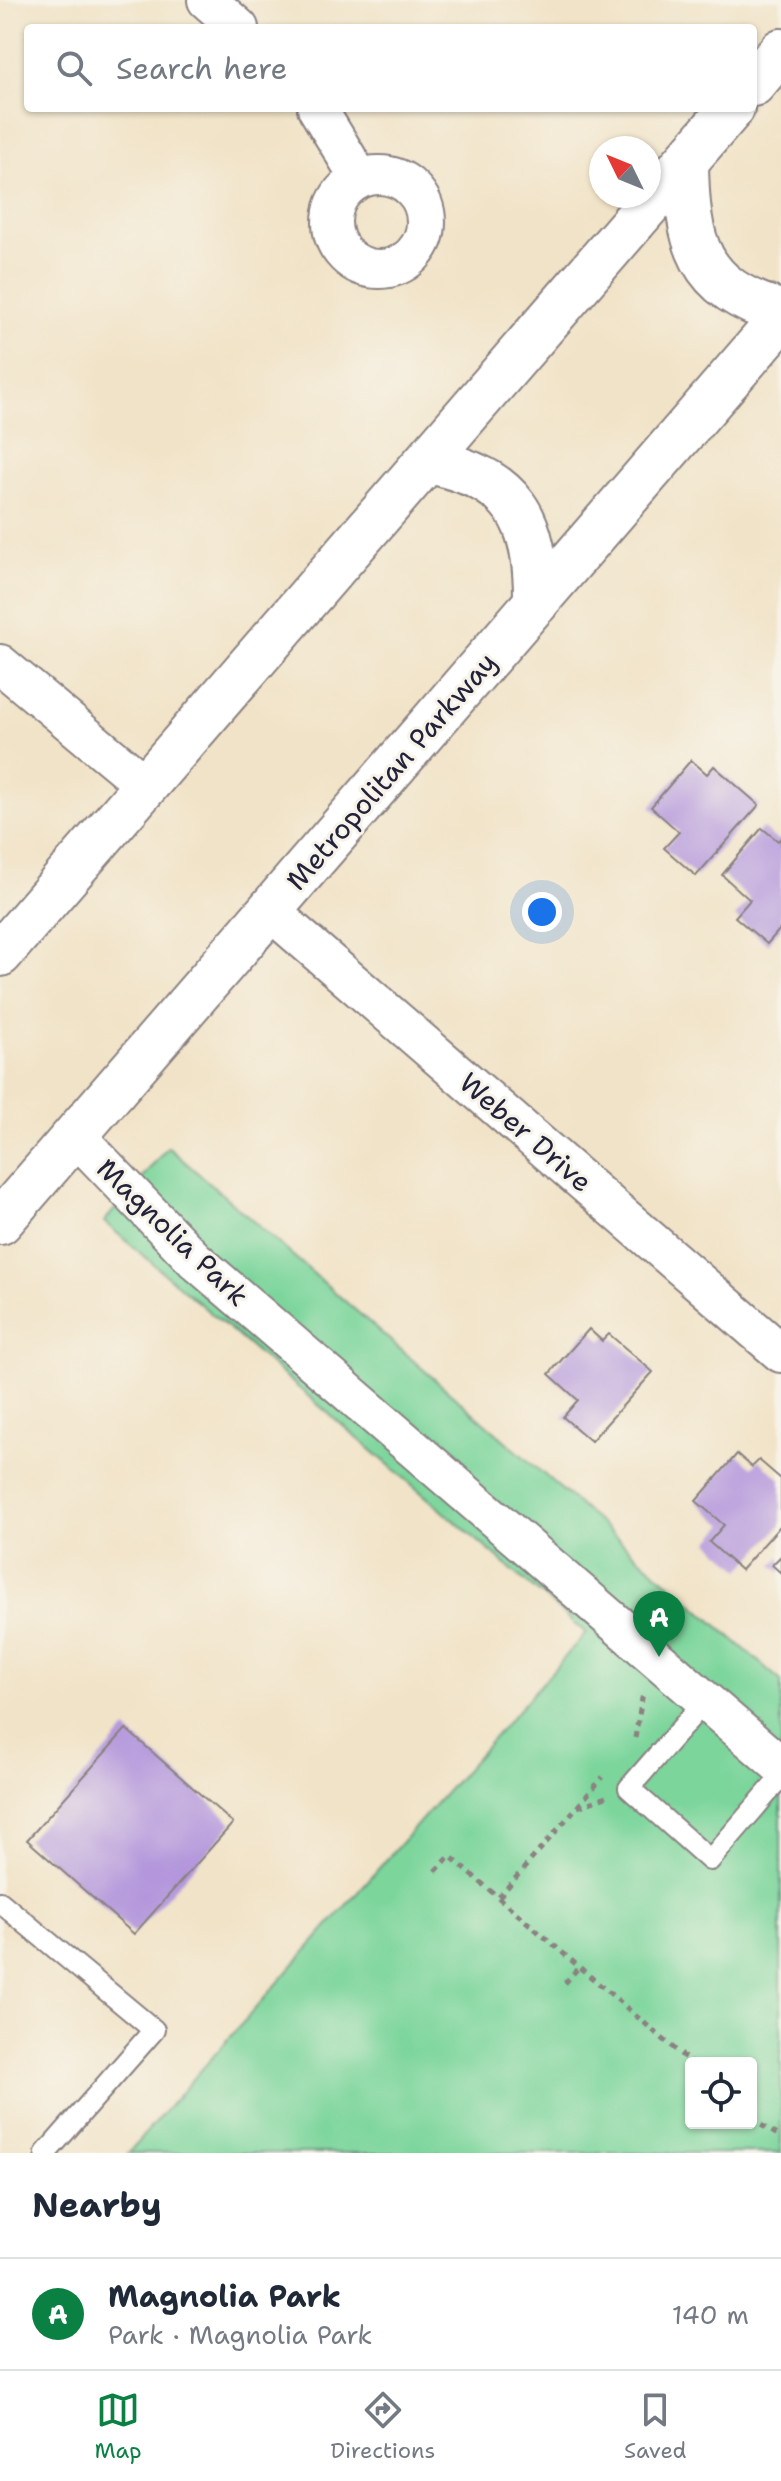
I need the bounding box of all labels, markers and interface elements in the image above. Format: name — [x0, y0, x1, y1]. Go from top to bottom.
search box — [24, 24, 757, 112]
icon: search — [52, 46, 96, 90]
text: Search here — [116, 48, 287, 89]
north arrow — [589, 136, 661, 208]
street label: Metropolitan Parkway — [277, 644, 505, 898]
your location — [522, 892, 562, 932]
street label: Weber Drive — [451, 1064, 601, 1200]
street label: Magnolia Park — [89, 1150, 257, 1314]
pin: A — [633, 1591, 685, 1657]
map controls — [685, 2057, 757, 2129]
button: locate — [685, 2057, 757, 2129]
text: Nearby — [32, 2182, 162, 2228]
text: Magnolia Park — [108, 2276, 341, 2317]
text: A — [48, 2297, 68, 2332]
text: 140 m — [672, 2297, 749, 2332]
text: Park · Magnolia Park — [108, 2317, 372, 2352]
tab: Map — [94, 2388, 142, 2465]
tab: Directions — [330, 2388, 435, 2465]
tab: Saved — [624, 2388, 687, 2465]

